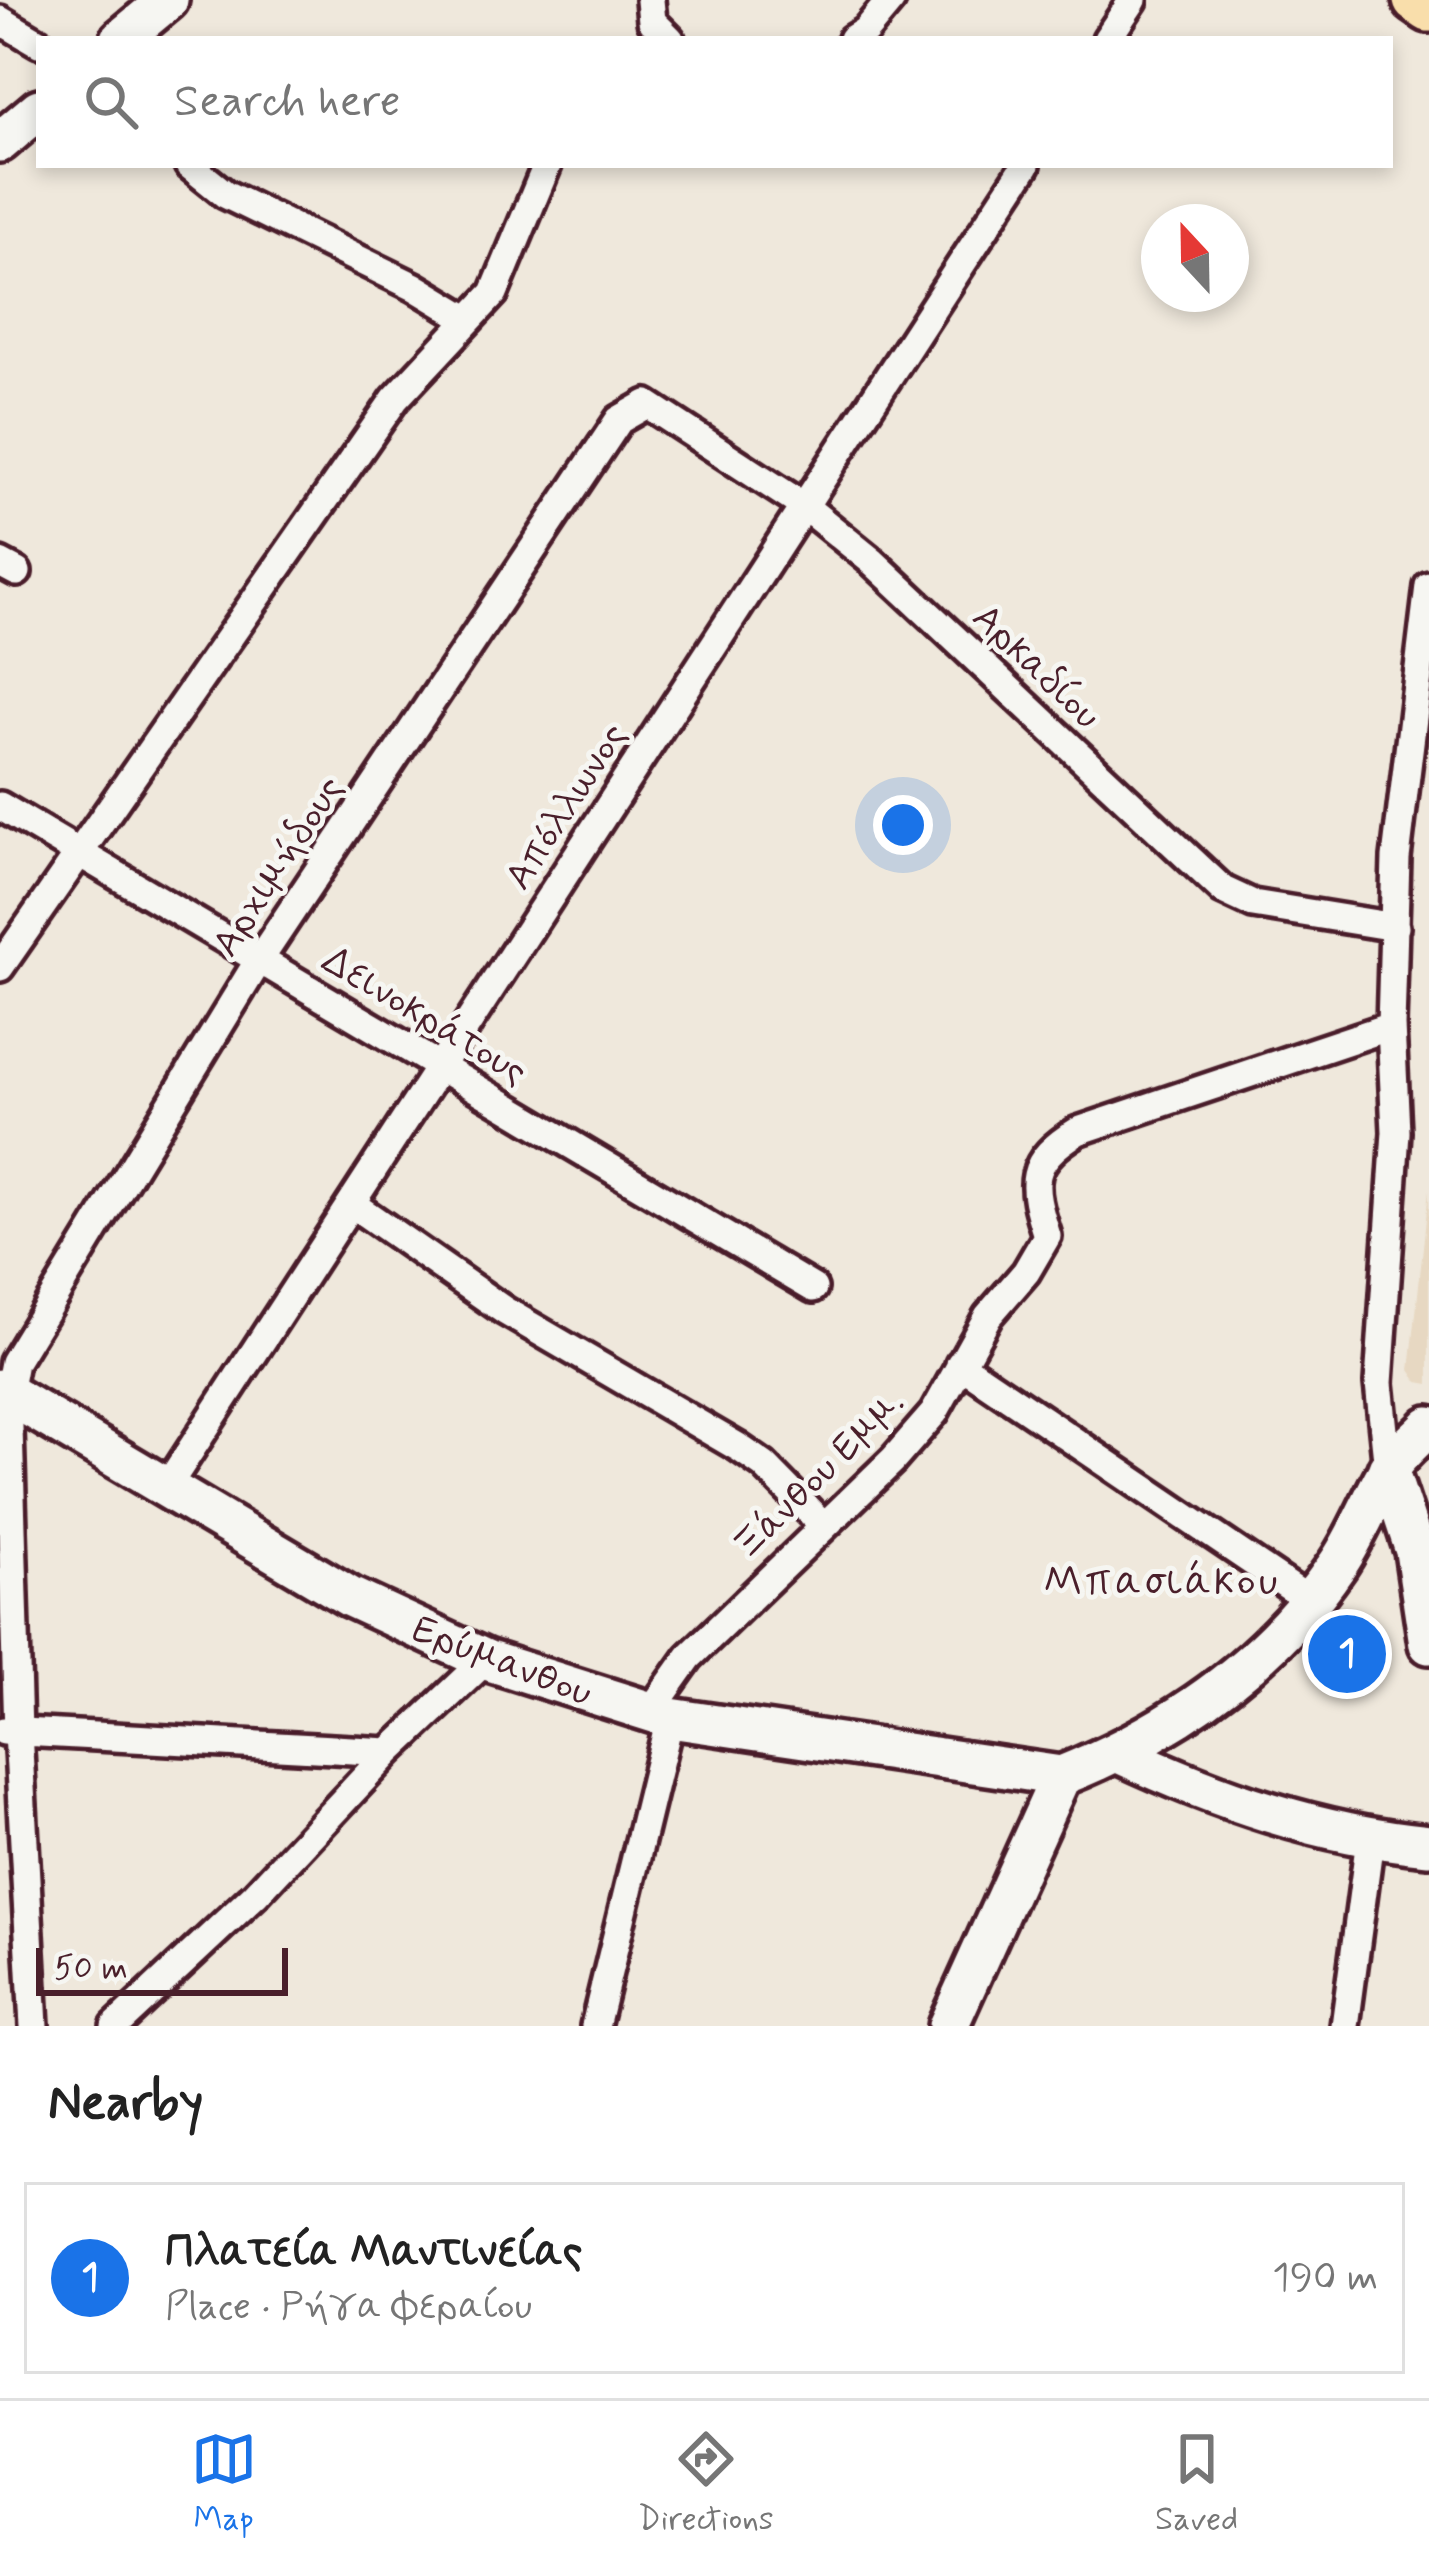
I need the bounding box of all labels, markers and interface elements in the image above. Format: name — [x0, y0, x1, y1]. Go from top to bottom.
search box — [36, 36, 1393, 168]
icon: search — [78, 69, 144, 135]
text: Search here — [174, 73, 401, 132]
north arrow — [1141, 204, 1249, 312]
street label: Αρκαδίου — [960, 594, 1111, 741]
street label: Απόλλωνος — [494, 714, 640, 900]
street label: Αρχιμήδους — [201, 767, 356, 967]
your location — [873, 795, 933, 855]
street label: Δεινοκράτους — [312, 936, 536, 1098]
street label: Ξάνθου Εμμ. — [723, 1379, 916, 1572]
district label: Μπασιάκου — [1044, 1555, 1280, 1610]
street label: Ερύμανθου — [405, 1605, 599, 1720]
pin: 1 — [1308, 1609, 1386, 1699]
scale bar — [36, 1942, 288, 1995]
text: 50 m — [54, 1947, 128, 1991]
text: Nearby — [48, 2071, 203, 2137]
text: Πλατεία Μαντινείας — [165, 2223, 583, 2282]
text: 1 — [81, 2253, 99, 2304]
text: 190 m — [1272, 2253, 1378, 2304]
text: Place · Ρήγα Φεραίου — [165, 2282, 532, 2333]
tab: Map — [191, 2426, 257, 2542]
tab: Directions — [638, 2426, 774, 2542]
tab: Saved — [1155, 2426, 1238, 2542]

